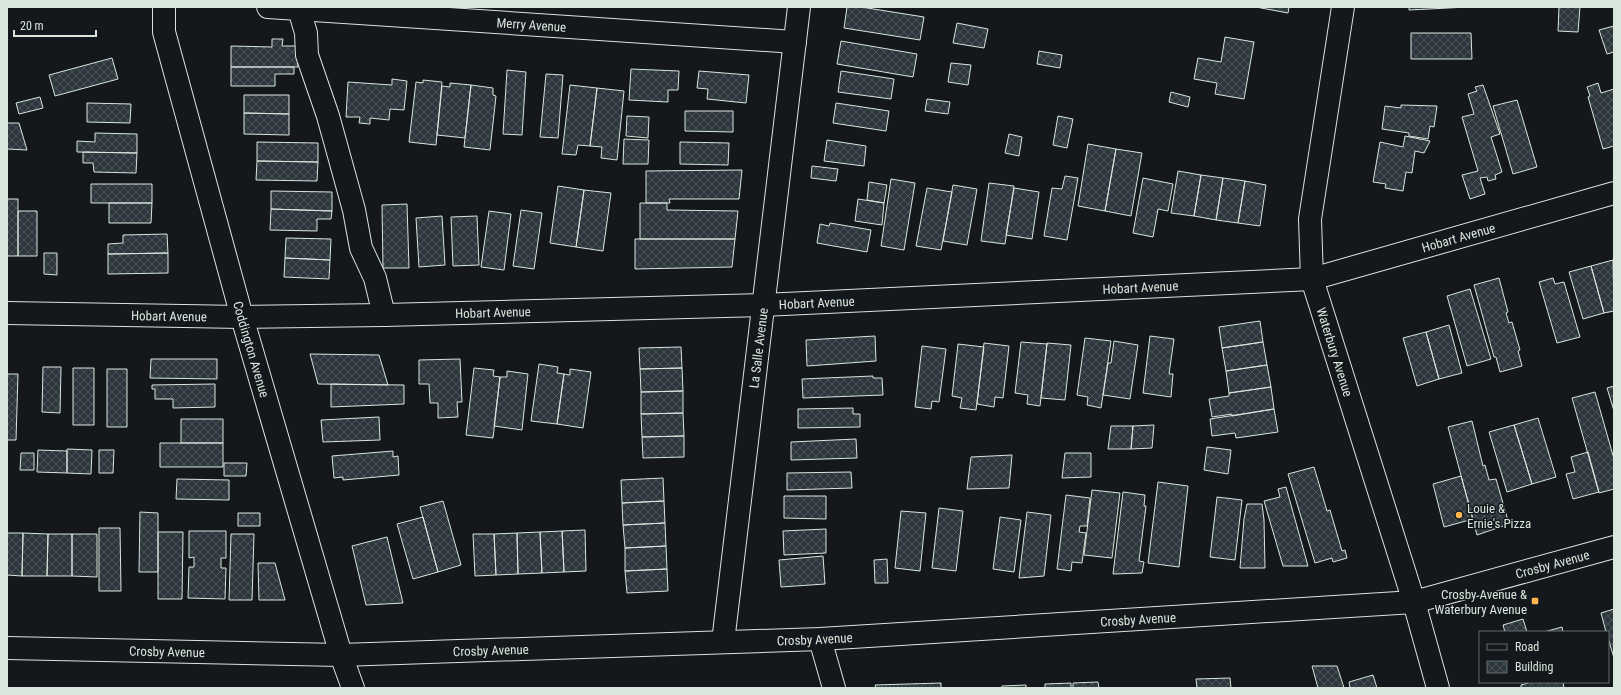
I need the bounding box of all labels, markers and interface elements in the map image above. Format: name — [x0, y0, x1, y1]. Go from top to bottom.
scale bar — [14, 12, 96, 38]
street label: Merry Avenue — [496, 15, 567, 34]
text: 20 m — [20, 19, 44, 33]
street label: Hobart Avenue — [1420, 220, 1497, 255]
street label: Hobart Avenue — [1102, 278, 1179, 296]
street label: Hobart Avenue — [779, 293, 855, 312]
street label: Coddington Avenue — [230, 299, 273, 399]
street label: Hobart Avenue — [455, 304, 531, 321]
street label: Waterbury Avenue — [1314, 305, 1356, 398]
street label: La Salle Avenue — [746, 307, 770, 389]
street label: Hobart Avenue — [131, 308, 207, 324]
place label: Louie & Ernie's Pizza — [1467, 501, 1531, 531]
marker: Louie & Ernie's Pizza — [1454, 510, 1464, 520]
street label: Crosby Avenue — [1514, 547, 1591, 581]
place label: Crosby Avenue & Waterbury Avenue — [1435, 587, 1527, 617]
marker: Crosby Avenue & Waterbury Avenue — [1530, 596, 1540, 606]
street label: Crosby Avenue — [1100, 609, 1176, 629]
street label: Crosby Avenue — [776, 629, 853, 648]
legend — [1479, 631, 1609, 683]
text: Road — [1515, 640, 1539, 654]
street label: Crosby Avenue — [453, 641, 529, 659]
street label: Crosby Avenue — [129, 643, 205, 660]
text: Building — [1515, 660, 1553, 674]

